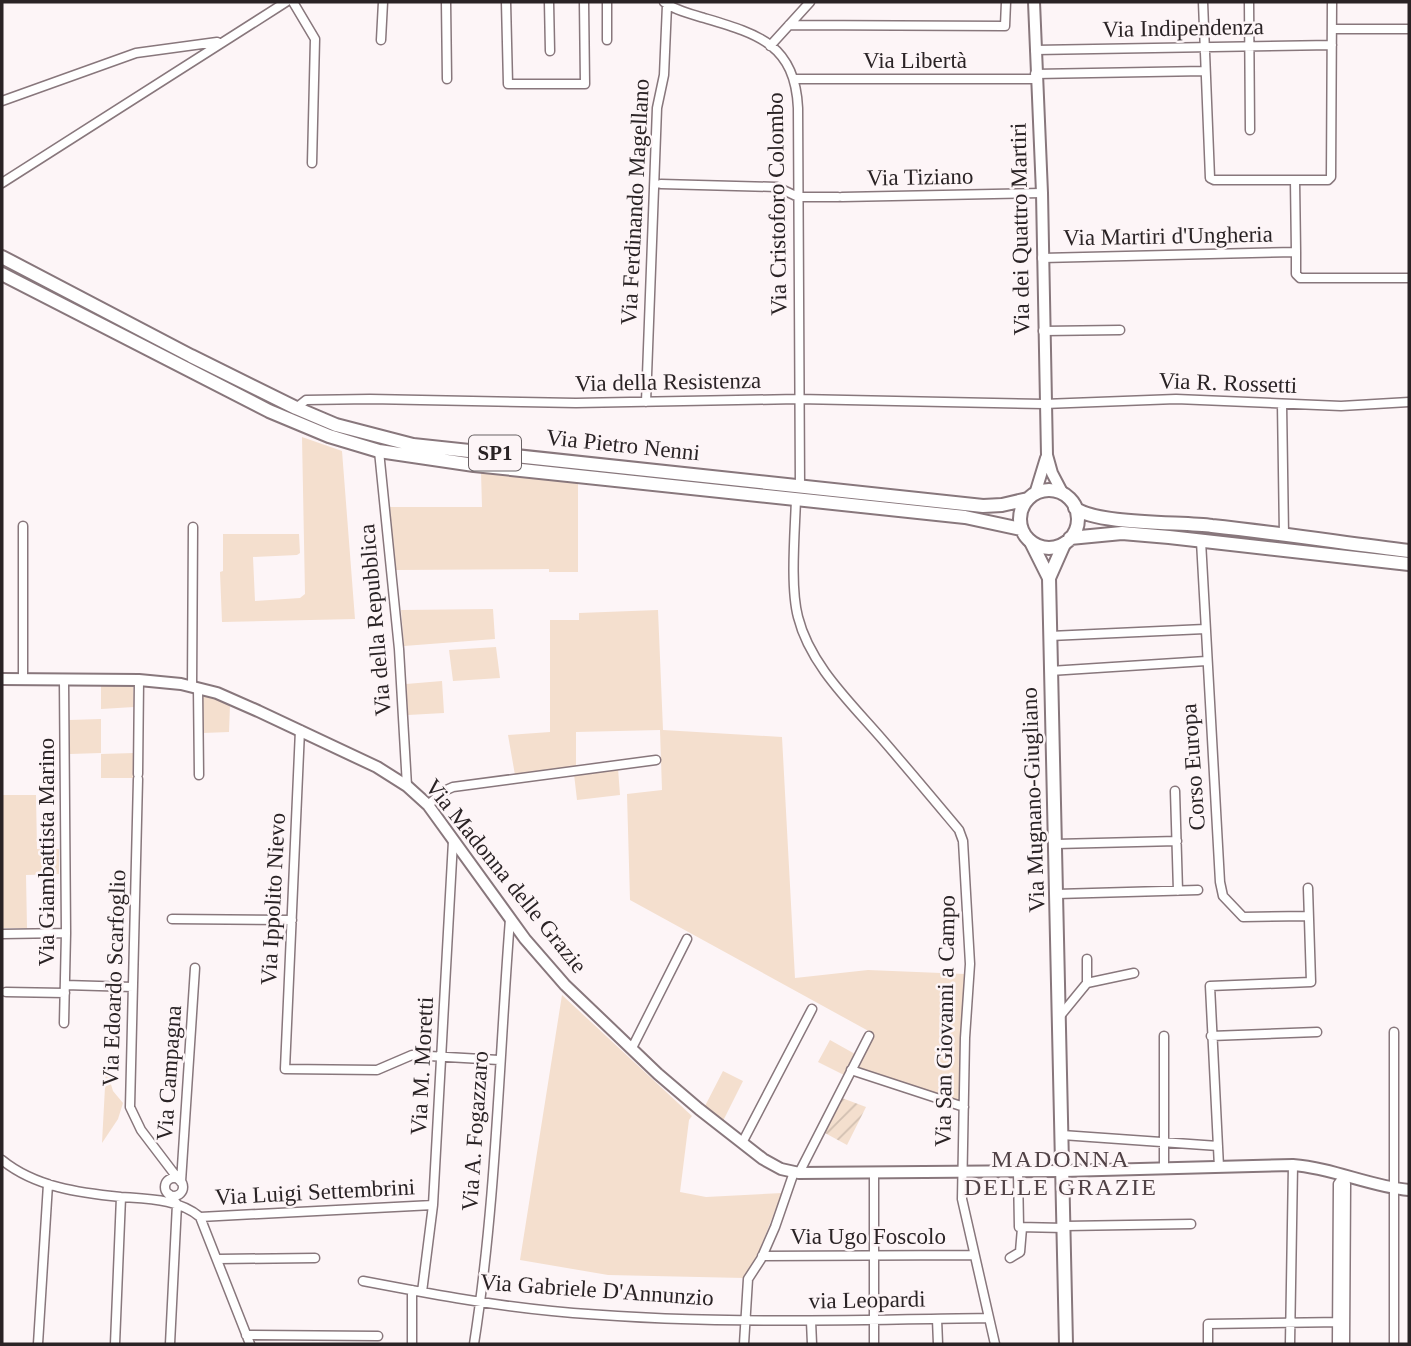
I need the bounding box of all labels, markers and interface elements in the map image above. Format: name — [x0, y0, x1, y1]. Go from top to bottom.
street label: Via Indipendenza — [1102, 14, 1264, 42]
street label: Via Libertà — [863, 48, 967, 73]
street label: Via Ferdinando Magellano — [616, 78, 654, 326]
street label: Via Cristoforo Colombo — [763, 92, 791, 316]
street label: Via dei Quattro Martiri — [1006, 123, 1034, 335]
street label: Via Tiziano — [866, 164, 974, 190]
street label: Via Martiri d'Ungheria — [1063, 222, 1273, 250]
street label: Via della Resistenza — [575, 368, 761, 396]
street label: Via R. Rossetti — [1158, 368, 1298, 398]
street label: Via Pietro Nenni — [545, 424, 701, 466]
road number: SP1 — [469, 435, 521, 470]
street label: Via della Repubblica — [354, 523, 396, 717]
street label: Via Mugnano-Giugliano — [1017, 687, 1049, 913]
street label: Corso Europa — [1176, 703, 1210, 831]
street label: Via Giambattista Marino — [34, 738, 59, 966]
street label: Via Madonna delle Grazie — [420, 774, 592, 978]
street label: Via Ippolito Nievo — [256, 812, 290, 986]
street label: Via Edoardo Scarfoglio — [98, 869, 130, 1087]
street label: Via San Giovanni a Campo — [930, 895, 960, 1147]
street label: Via M. Moretti — [406, 996, 438, 1136]
street label: Via Campagna — [152, 1004, 186, 1142]
street label: Via A. Fogazzaro — [457, 1050, 493, 1212]
district label: MADONNA DELLE GRAZIE — [964, 1146, 1158, 1200]
street label: Via Luigi Settembrini — [214, 1174, 416, 1210]
street label: Via Ugo Foscolo — [790, 1224, 946, 1249]
street label: Via Gabriele D'Annunzio — [479, 1269, 715, 1311]
street label: via Leopardi — [808, 1286, 926, 1314]

